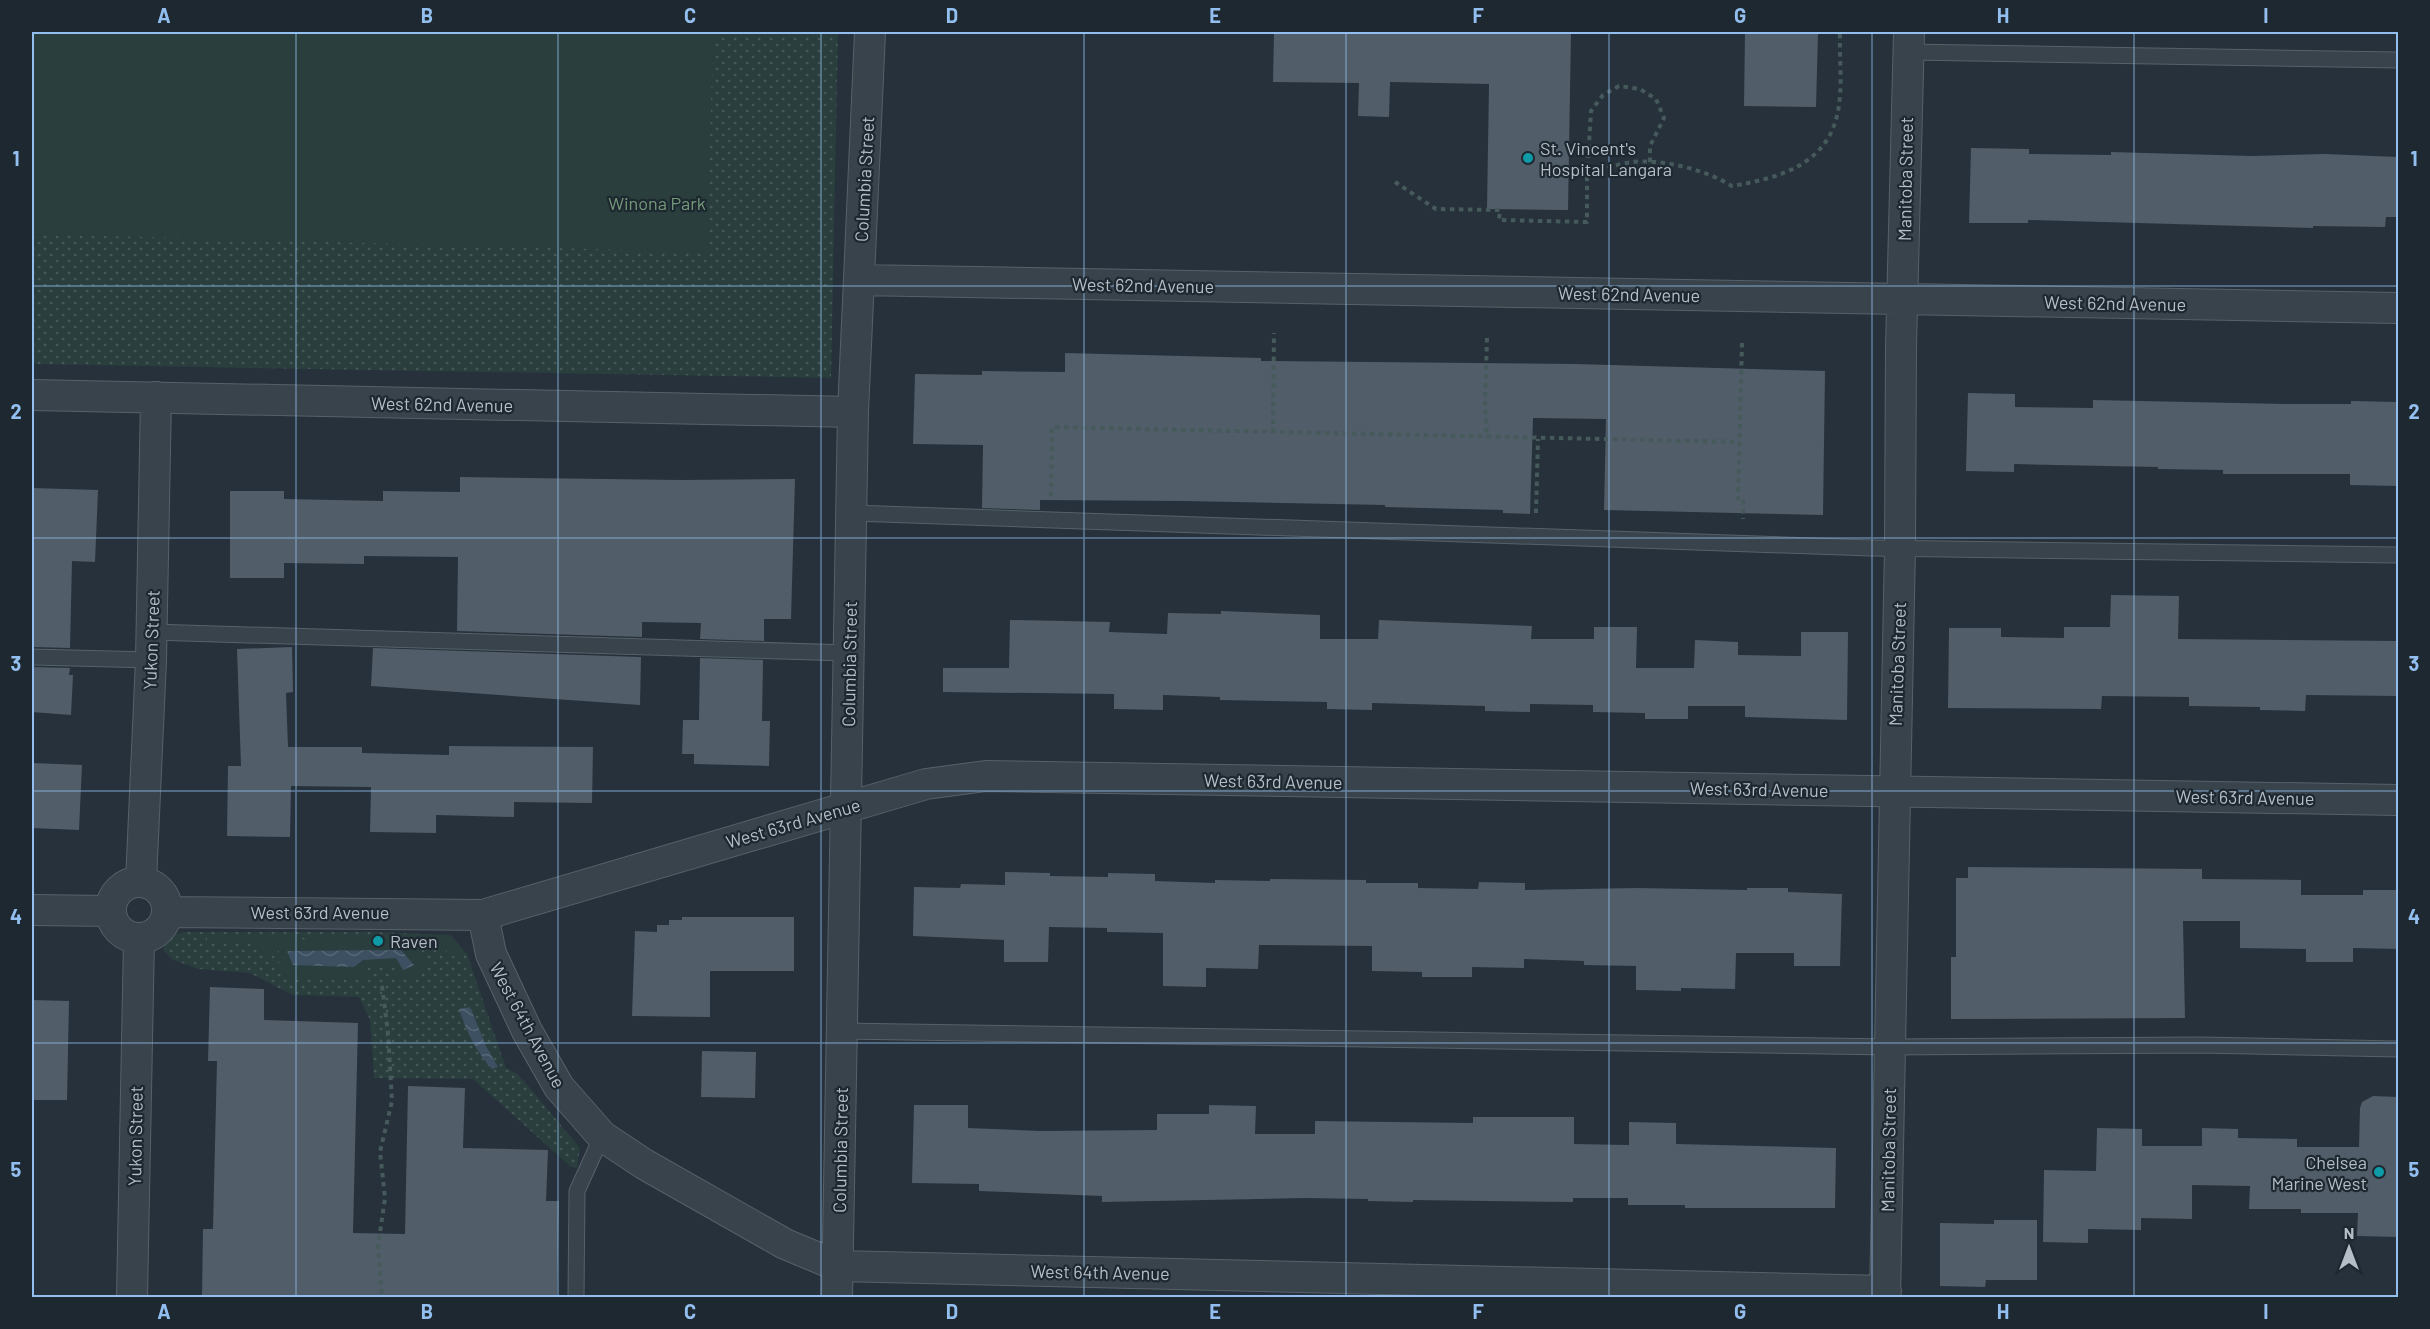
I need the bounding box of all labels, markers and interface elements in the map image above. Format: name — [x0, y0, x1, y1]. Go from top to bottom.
text: A — [157, 3, 171, 27]
text: B — [421, 3, 433, 27]
text: C — [684, 3, 696, 27]
text: D — [946, 3, 958, 27]
text: E — [1209, 3, 1221, 27]
text: F — [1472, 3, 1484, 27]
text: G — [1734, 3, 1746, 27]
text: H — [1997, 3, 2009, 27]
text: I — [2263, 3, 2269, 27]
street label: Columbia Street — [850, 116, 878, 242]
street label: Manitoba Street — [1893, 117, 1917, 241]
place label: St. Vincent's Hospital Langara — [1540, 137, 1672, 180]
text: 1 — [12, 146, 20, 170]
text: 1 — [2410, 146, 2418, 170]
marker: St. Vincent's Hospital Langara — [1521, 151, 1535, 165]
park label: Winona Park — [608, 192, 706, 214]
street label: West 62nd Avenue — [1072, 273, 1214, 297]
street label: West 62nd Avenue — [1558, 282, 1700, 306]
street label: West 62nd Avenue — [2044, 291, 2186, 315]
street label: West 62nd Avenue — [371, 392, 513, 416]
text: 2 — [10, 399, 22, 423]
text: 2 — [2408, 399, 2420, 423]
street label: Yukon Street — [138, 590, 164, 690]
street label: Columbia Street — [837, 601, 861, 727]
street label: Manitoba Street — [1884, 602, 1910, 726]
text: 3 — [11, 651, 21, 675]
text: 3 — [2409, 651, 2419, 675]
street label: West 63rd Avenue — [1203, 769, 1343, 793]
street label: West 63rd Avenue — [1689, 777, 1829, 801]
street label: West 63rd Avenue — [2175, 785, 2315, 809]
street label: West 63rd Avenue — [723, 793, 863, 853]
street label: West 63rd Avenue — [251, 901, 389, 923]
text: 4 — [10, 904, 22, 928]
text: 4 — [2408, 904, 2420, 928]
place label: Raven — [390, 930, 438, 952]
marker: Raven — [371, 934, 385, 948]
street label: West 64th Avenue — [486, 958, 570, 1092]
street label: Yukon Street — [123, 1086, 147, 1186]
street label: Columbia Street — [828, 1087, 852, 1213]
street label: Manitoba Street — [1876, 1088, 1900, 1212]
place label: Chelsea Marine West — [2271, 1151, 2367, 1194]
text: 5 — [11, 1157, 22, 1181]
text: 5 — [2409, 1157, 2420, 1181]
marker: Chelsea Marine West — [2372, 1165, 2386, 1179]
north arrow — [2319, 1218, 2379, 1278]
text: N — [2344, 1223, 2354, 1242]
street label: West 64th Avenue — [1030, 1260, 1170, 1284]
text: A — [157, 1299, 171, 1323]
text: B — [421, 1299, 433, 1323]
text: C — [684, 1299, 696, 1323]
text: D — [946, 1299, 958, 1323]
text: E — [1209, 1299, 1221, 1323]
text: F — [1472, 1299, 1484, 1323]
text: G — [1734, 1299, 1746, 1323]
text: H — [1997, 1299, 2009, 1323]
text: I — [2263, 1299, 2269, 1323]

